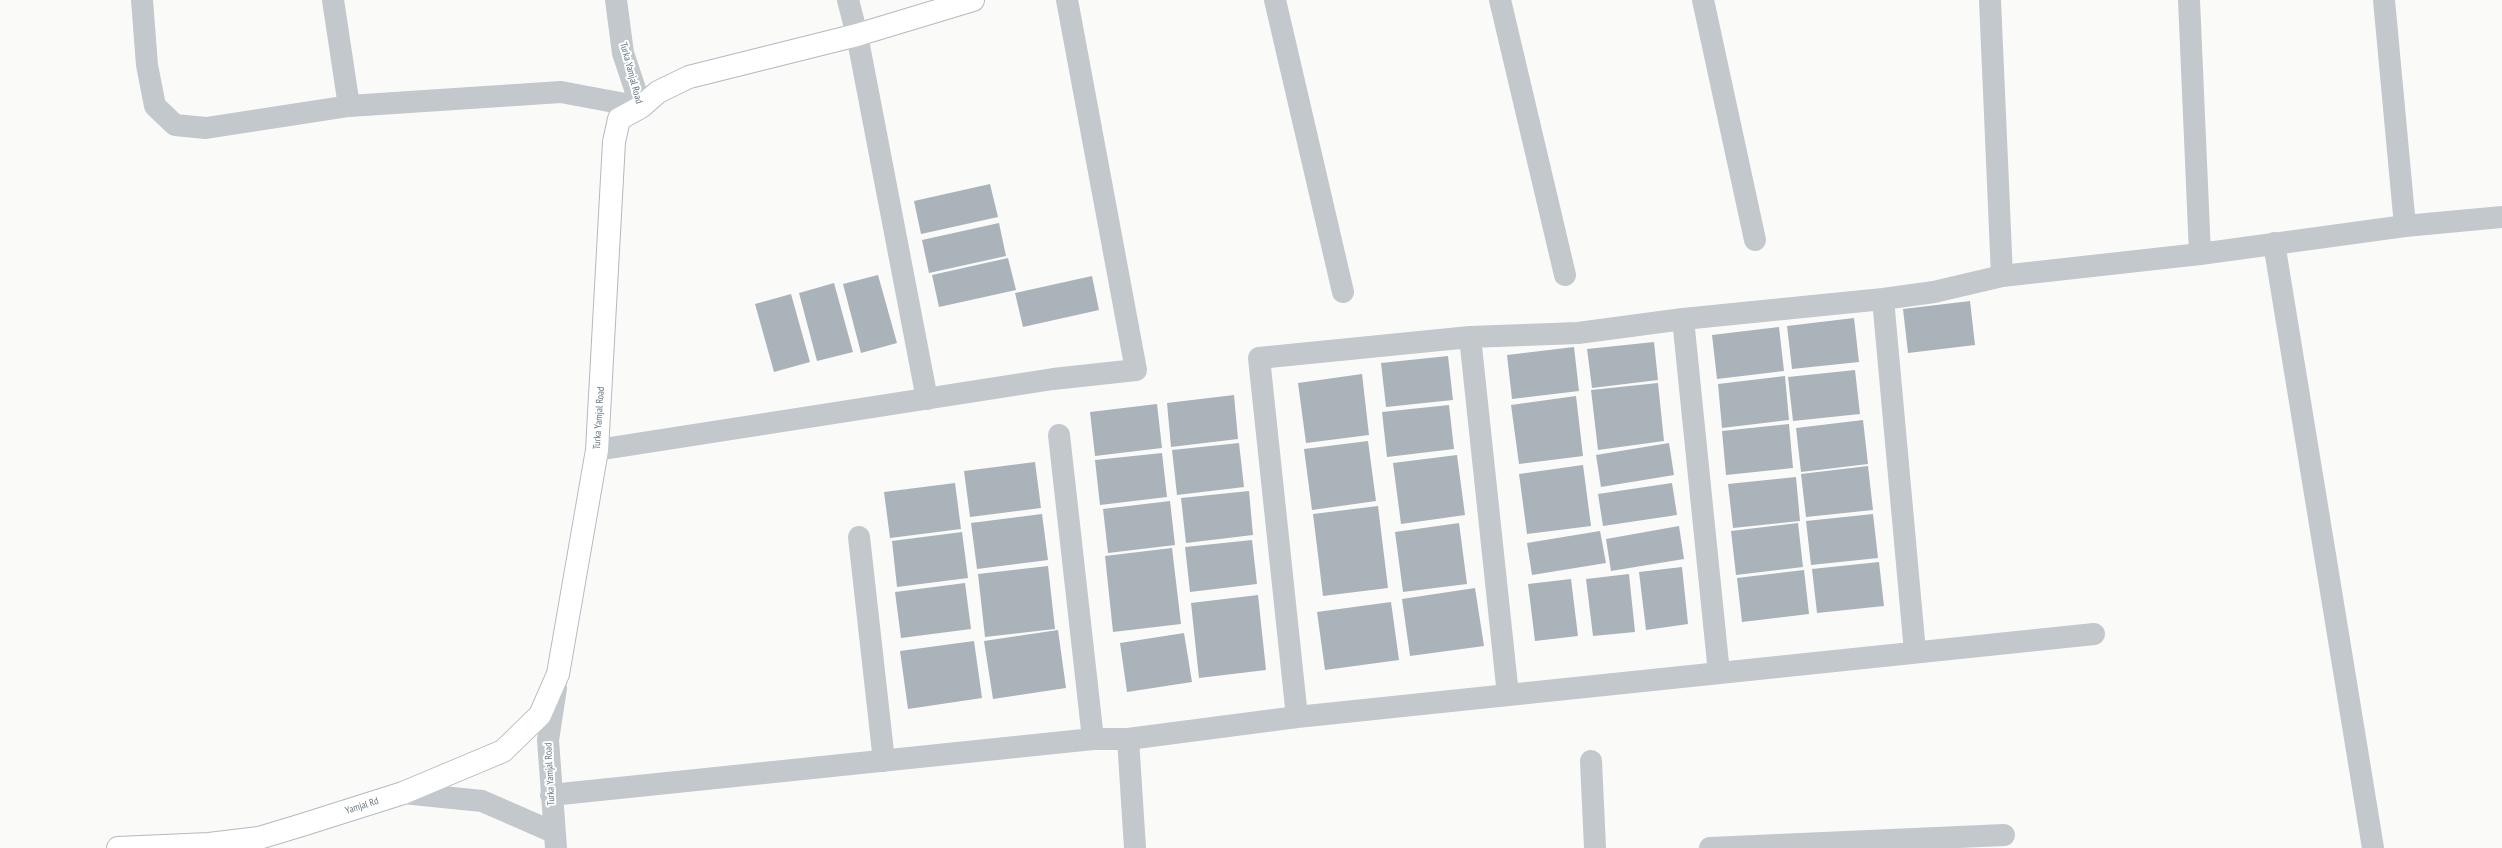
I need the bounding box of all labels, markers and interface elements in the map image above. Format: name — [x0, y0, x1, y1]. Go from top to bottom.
street label: Turka Yamjal Road — [617, 41, 645, 105]
street label: Turka Yamjal Road — [591, 386, 607, 450]
street label: Turka Yamjal Road — [542, 742, 558, 806]
street label: Yamjal Rd — [344, 795, 380, 817]

